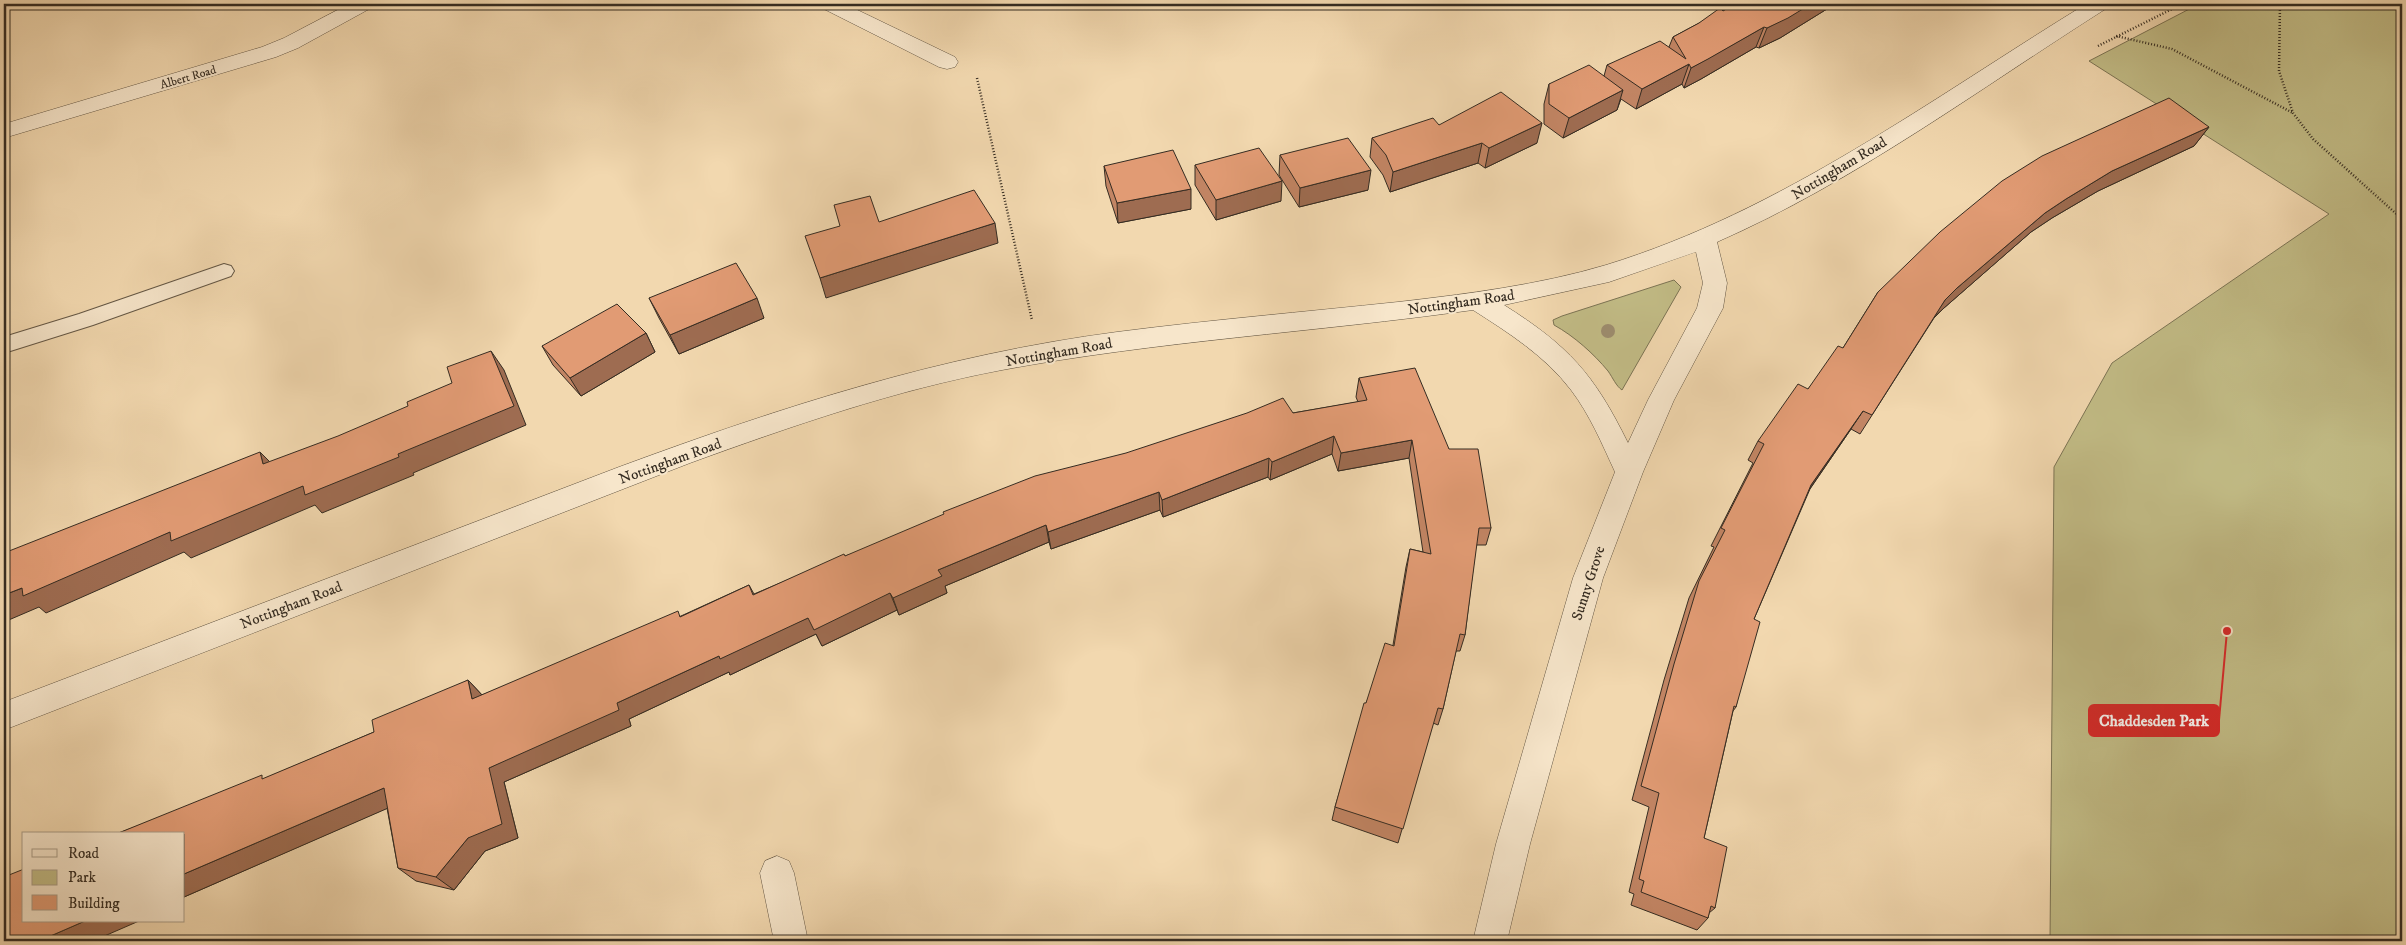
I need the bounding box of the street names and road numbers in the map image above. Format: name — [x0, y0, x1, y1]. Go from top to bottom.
street label: Albert Road — [158, 62, 218, 93]
street label: Nottingham Road — [1788, 132, 1891, 204]
street label: Nottingham Road — [1406, 286, 1516, 319]
street label: Nottingham Road — [1004, 334, 1114, 371]
street label: Nottingham Road — [616, 434, 725, 489]
street label: Sunny Grove — [1568, 544, 1609, 623]
street label: Nottingham Road — [237, 577, 345, 634]

